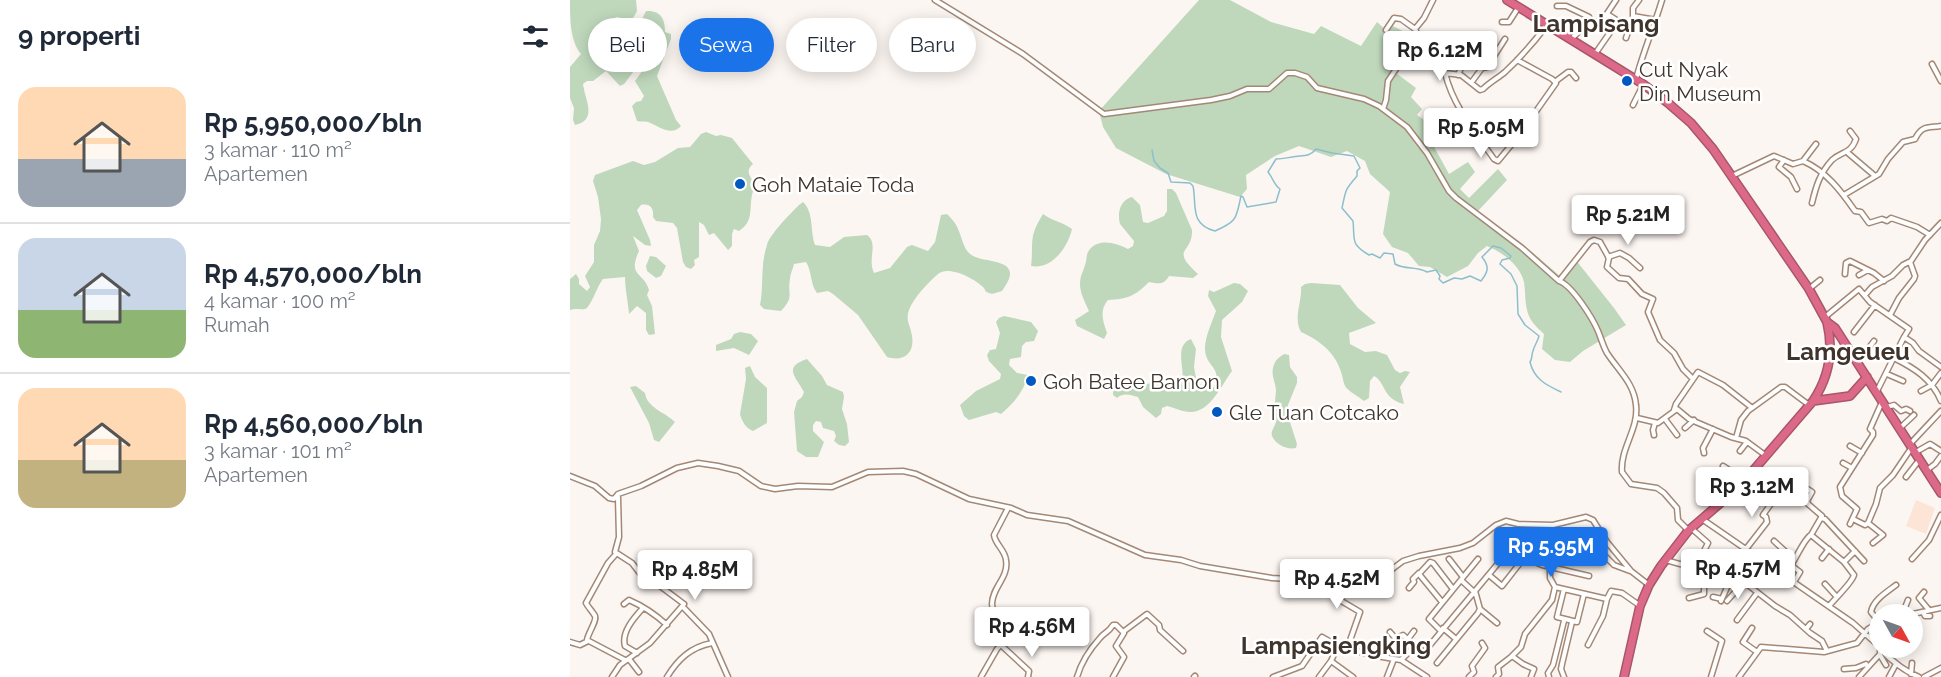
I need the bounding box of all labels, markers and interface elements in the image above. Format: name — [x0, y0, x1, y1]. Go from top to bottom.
district label: Lampisang — [1533, 9, 1659, 38]
chip: Beli — [588, 18, 667, 72]
chip: Sewa — [679, 18, 774, 72]
chip: Filter — [786, 18, 877, 72]
chip: Baru — [889, 18, 976, 72]
icon: filters — [519, 20, 552, 53]
text: 9 properti — [18, 21, 140, 51]
pin: Rp 6.12M — [1378, 31, 1502, 82]
text: Rp 6.12M — [1397, 38, 1483, 62]
place label: Cut Nyak Din Museum — [1639, 57, 1761, 106]
marker: Cut Nyak Din Museum — [1620, 74, 1634, 88]
text: Rp 5,950,000/bln — [204, 108, 422, 138]
pin: Rp 5.05M — [1419, 108, 1543, 159]
icon: home — [66, 111, 138, 183]
text: Rp 5.05M — [1438, 115, 1524, 139]
text: 3 kamar · 110 m² — [204, 138, 352, 162]
text: Apartemen — [204, 162, 308, 186]
place label: Goh Mataie Toda — [752, 172, 914, 197]
marker: Goh Mataie Toda — [733, 177, 747, 191]
pin: Rp 5.21M — [1566, 195, 1690, 246]
text: Rp 5.21M — [1586, 202, 1670, 226]
text: Rp 4,570,000/bln — [204, 259, 422, 289]
icon: home — [66, 262, 138, 334]
text: 4 kamar · 100 m² — [204, 289, 356, 313]
text: Rumah — [204, 313, 270, 337]
district label: Lamgeueu — [1786, 337, 1910, 366]
place label: Goh Batee Bamon — [1043, 369, 1220, 394]
marker: Goh Batee Bamon — [1024, 374, 1038, 388]
place label: Gle Tuan Cotcako — [1229, 400, 1399, 425]
marker: Gle Tuan Cotcako — [1210, 405, 1224, 419]
text: Rp 4,560,000/bln — [204, 409, 423, 439]
icon: home — [66, 412, 138, 484]
text: 3 kamar · 101 m² — [204, 439, 352, 463]
text: Apartemen — [204, 463, 308, 487]
pin: Rp 3.12M — [1690, 467, 1814, 518]
text: Rp 3.12M — [1710, 474, 1794, 498]
pin: Rp 5.95M — [1489, 527, 1613, 578]
text: Rp 5.95M — [1508, 534, 1594, 558]
pin: Rp 4.57M — [1676, 549, 1800, 600]
pin: Rp 4.85M — [633, 550, 757, 601]
text: Rp 4.57M — [1695, 556, 1781, 580]
text: Rp 4.85M — [651, 557, 739, 581]
pin: Rp 4.52M — [1275, 559, 1399, 610]
text: Rp 4.52M — [1294, 566, 1380, 590]
north arrow — [1869, 604, 1923, 658]
map controls — [1869, 604, 1923, 658]
pin: Rp 4.56M — [970, 607, 1094, 658]
text: Rp 4.56M — [988, 614, 1076, 638]
district label: Lampasiengking — [1241, 631, 1431, 660]

